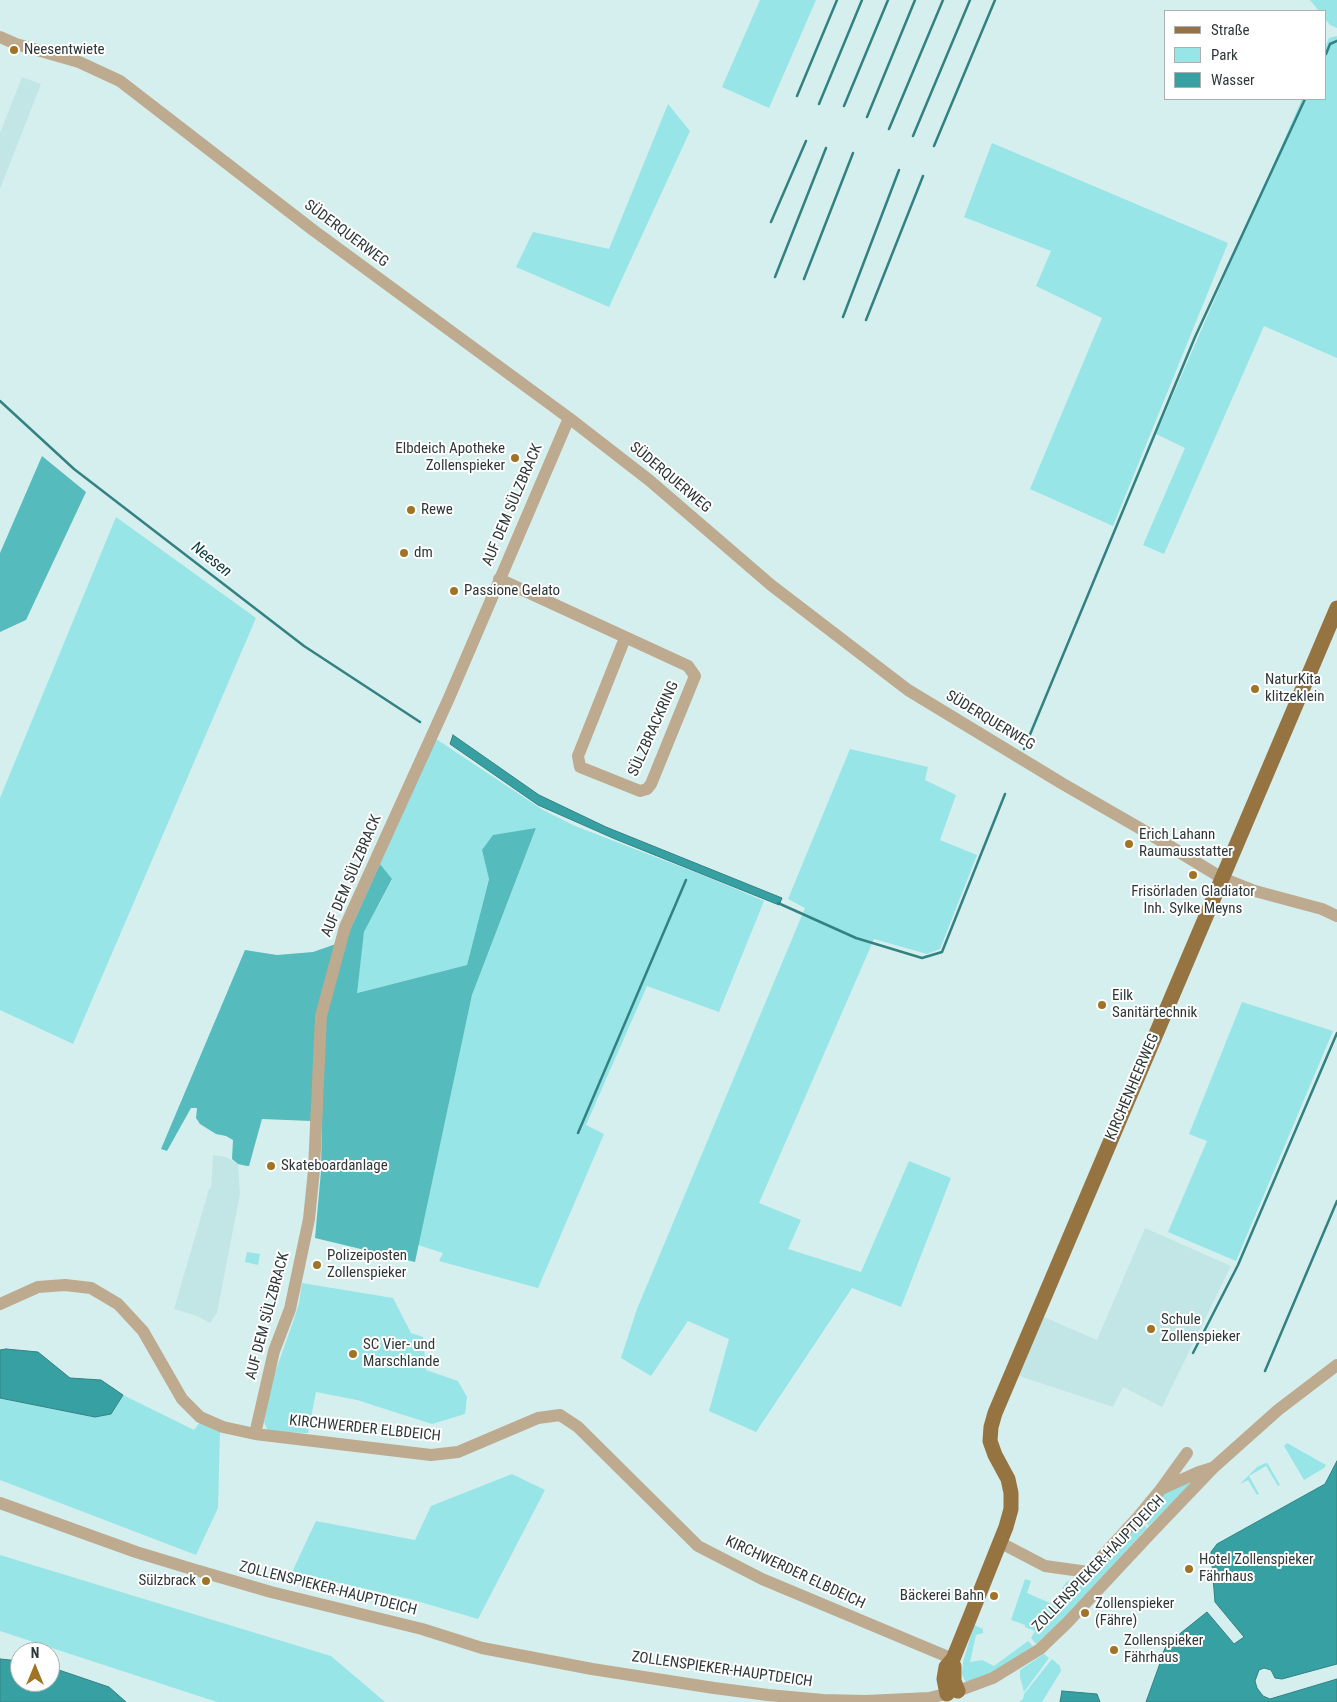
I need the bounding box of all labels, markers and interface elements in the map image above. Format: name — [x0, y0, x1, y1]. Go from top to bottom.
legend — [1164, 10, 1327, 100]
text: Straße — [1211, 21, 1250, 39]
place label: Neesentwiete — [24, 41, 105, 59]
marker: Neesentwiete — [8, 44, 20, 56]
text: Park — [1211, 46, 1238, 64]
text: Wasser — [1211, 71, 1255, 89]
street label: SÜDERQUERWEG — [300, 196, 392, 272]
street label: SÜDERQUERWEG — [626, 439, 714, 517]
place label: Elbdeich Apotheke Zollenspieker — [395, 440, 505, 475]
street label: AUF DEM SÜLZBRACK — [479, 441, 547, 569]
marker: Elbdeich Apotheke Zollenspieker — [509, 452, 521, 464]
place label: Rewe — [421, 501, 453, 519]
marker: Rewe — [405, 504, 417, 516]
water label: Neesen — [187, 538, 235, 582]
place label: dm — [414, 544, 433, 562]
marker: dm — [398, 547, 410, 559]
place label: Passione Gelato — [464, 582, 560, 600]
marker: Passione Gelato — [448, 585, 460, 597]
place label: NaturKita klitzeklein — [1265, 671, 1325, 706]
street label: SÜLZBRACKRING — [625, 679, 683, 779]
marker: NaturKita klitzeklein — [1249, 683, 1261, 695]
street label: SÜDERQUERWEG — [942, 687, 1038, 755]
street label: AUF DEM SÜLZBRACK — [318, 812, 386, 940]
place label: Erich Lahann Raumausstatter — [1139, 826, 1233, 861]
marker: Erich Lahann Raumausstatter — [1123, 838, 1135, 850]
marker: Frisörladen Gladiator Inh. Sylke Meyns — [1187, 869, 1199, 881]
place label: Frisörladen Gladiator Inh. Sylke Meyns — [1131, 883, 1255, 918]
place label: Eilk Sanitärtechnik — [1112, 987, 1197, 1022]
marker: Eilk Sanitärtechnik — [1096, 999, 1108, 1011]
street label: KIRCHENHEERWEG — [1102, 1031, 1164, 1143]
place label: Skateboardanlage — [281, 1157, 388, 1175]
marker: Skateboardanlage — [265, 1160, 277, 1172]
place label: Polizeiposten Zollenspieker — [327, 1247, 407, 1282]
street label: AUF DEM SÜLZBRACK — [242, 1250, 294, 1382]
marker: Polizeiposten Zollenspieker — [311, 1259, 323, 1271]
place label: Schule Zollenspieker — [1161, 1311, 1240, 1346]
marker: Schule Zollenspieker — [1145, 1323, 1157, 1335]
place label: SC Vier- und Marschlande — [363, 1336, 439, 1371]
marker: SC Vier- und Marschlande — [347, 1348, 359, 1360]
street label: KIRCHWERDER ELBDEICH — [288, 1412, 442, 1446]
street label: ZOLLENSPIEKER-HAUPTDEICH — [1029, 1492, 1169, 1636]
street label: KIRCHWERDER ELBDEICH — [722, 1533, 868, 1613]
place label: Hotel Zollenspieker Fährhaus — [1199, 1551, 1314, 1586]
street label: ZOLLENSPIEKER-HAUPTDEICH — [237, 1558, 419, 1620]
marker: Hotel Zollenspieker Fährhaus — [1183, 1563, 1195, 1575]
place label: Sülzbrack — [138, 1572, 196, 1590]
marker: Sülzbrack — [200, 1575, 212, 1587]
place label: Bäckerei Bahn — [900, 1587, 984, 1605]
marker: Bäckerei Bahn — [988, 1590, 1000, 1602]
place label: Zollenspieker (Fähre) — [1095, 1595, 1174, 1630]
marker: Zollenspieker (Fähre) — [1079, 1607, 1091, 1619]
place label: Zollenspieker Fährhaus — [1124, 1632, 1203, 1667]
north arrow — [10, 1642, 60, 1692]
marker: Zollenspieker Fährhaus — [1108, 1644, 1120, 1656]
text: N — [31, 1645, 39, 1661]
street label: ZOLLENSPIEKER-HAUPTDEICH — [630, 1648, 814, 1692]

